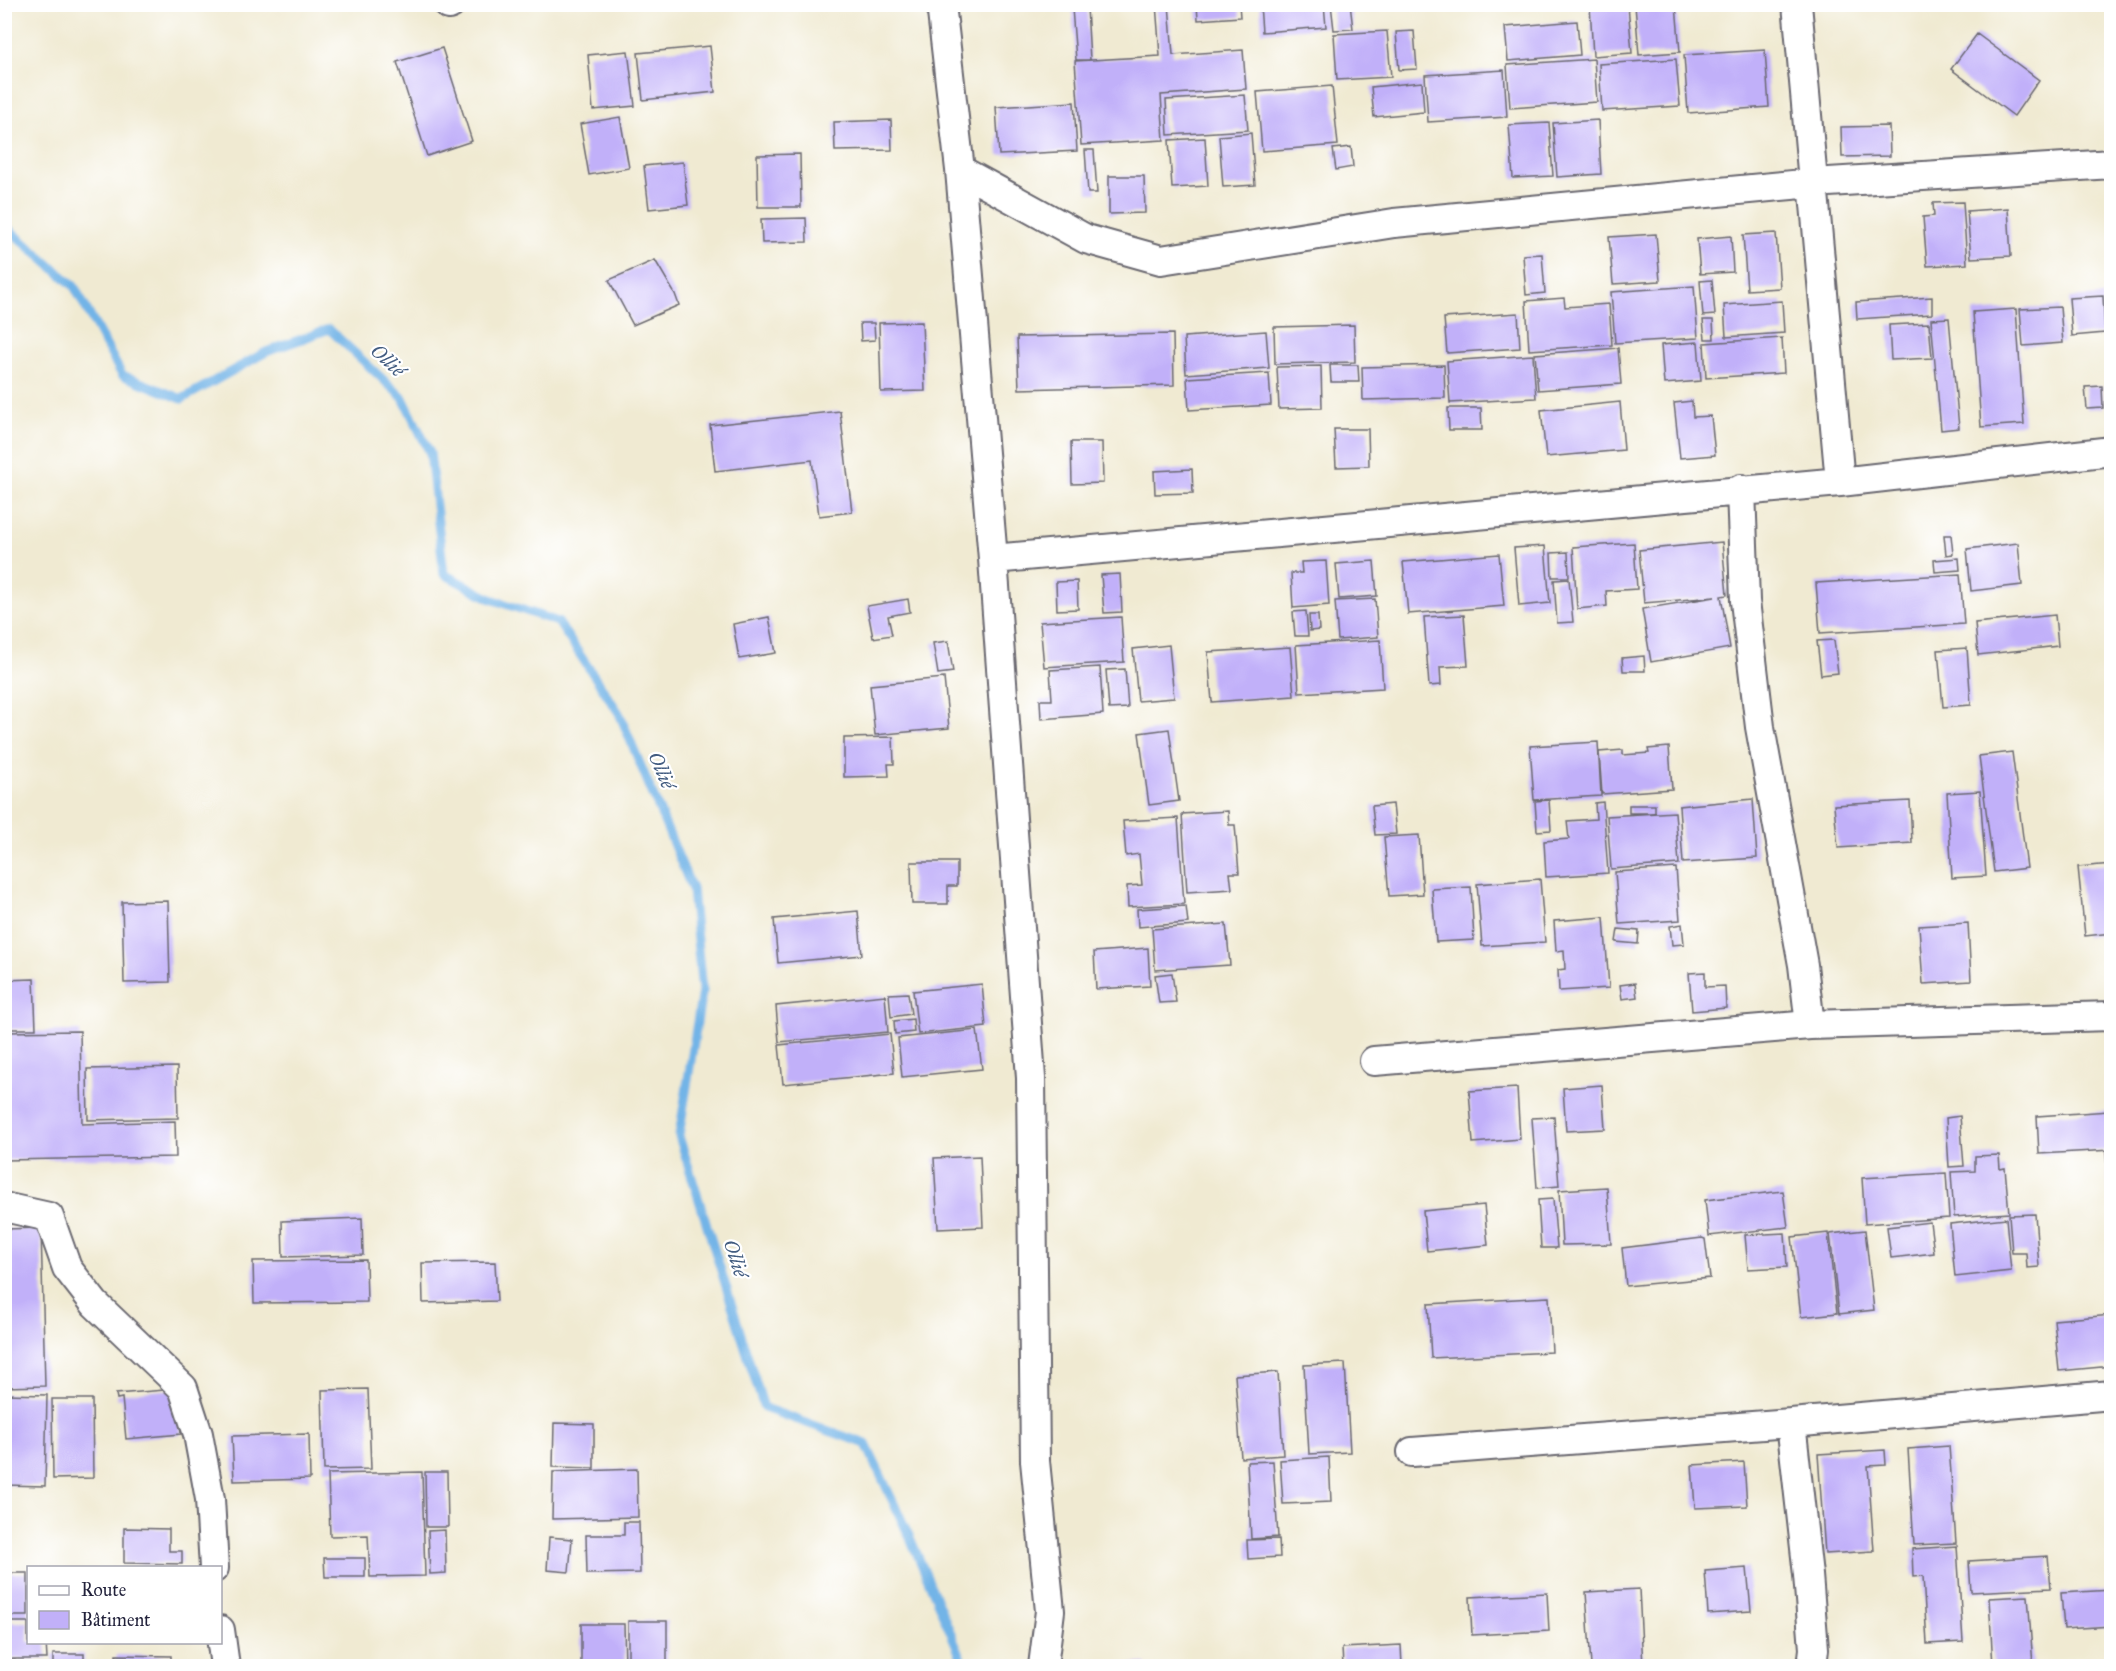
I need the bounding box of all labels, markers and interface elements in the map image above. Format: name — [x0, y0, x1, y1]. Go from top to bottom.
water label: Ollié — [366, 338, 413, 384]
water label: Ollié — [644, 748, 682, 795]
water label: Ollié — [719, 1236, 754, 1283]
legend — [27, 1566, 222, 1644]
text: Route — [81, 1579, 126, 1601]
text: Bâtiment — [81, 1609, 151, 1631]

